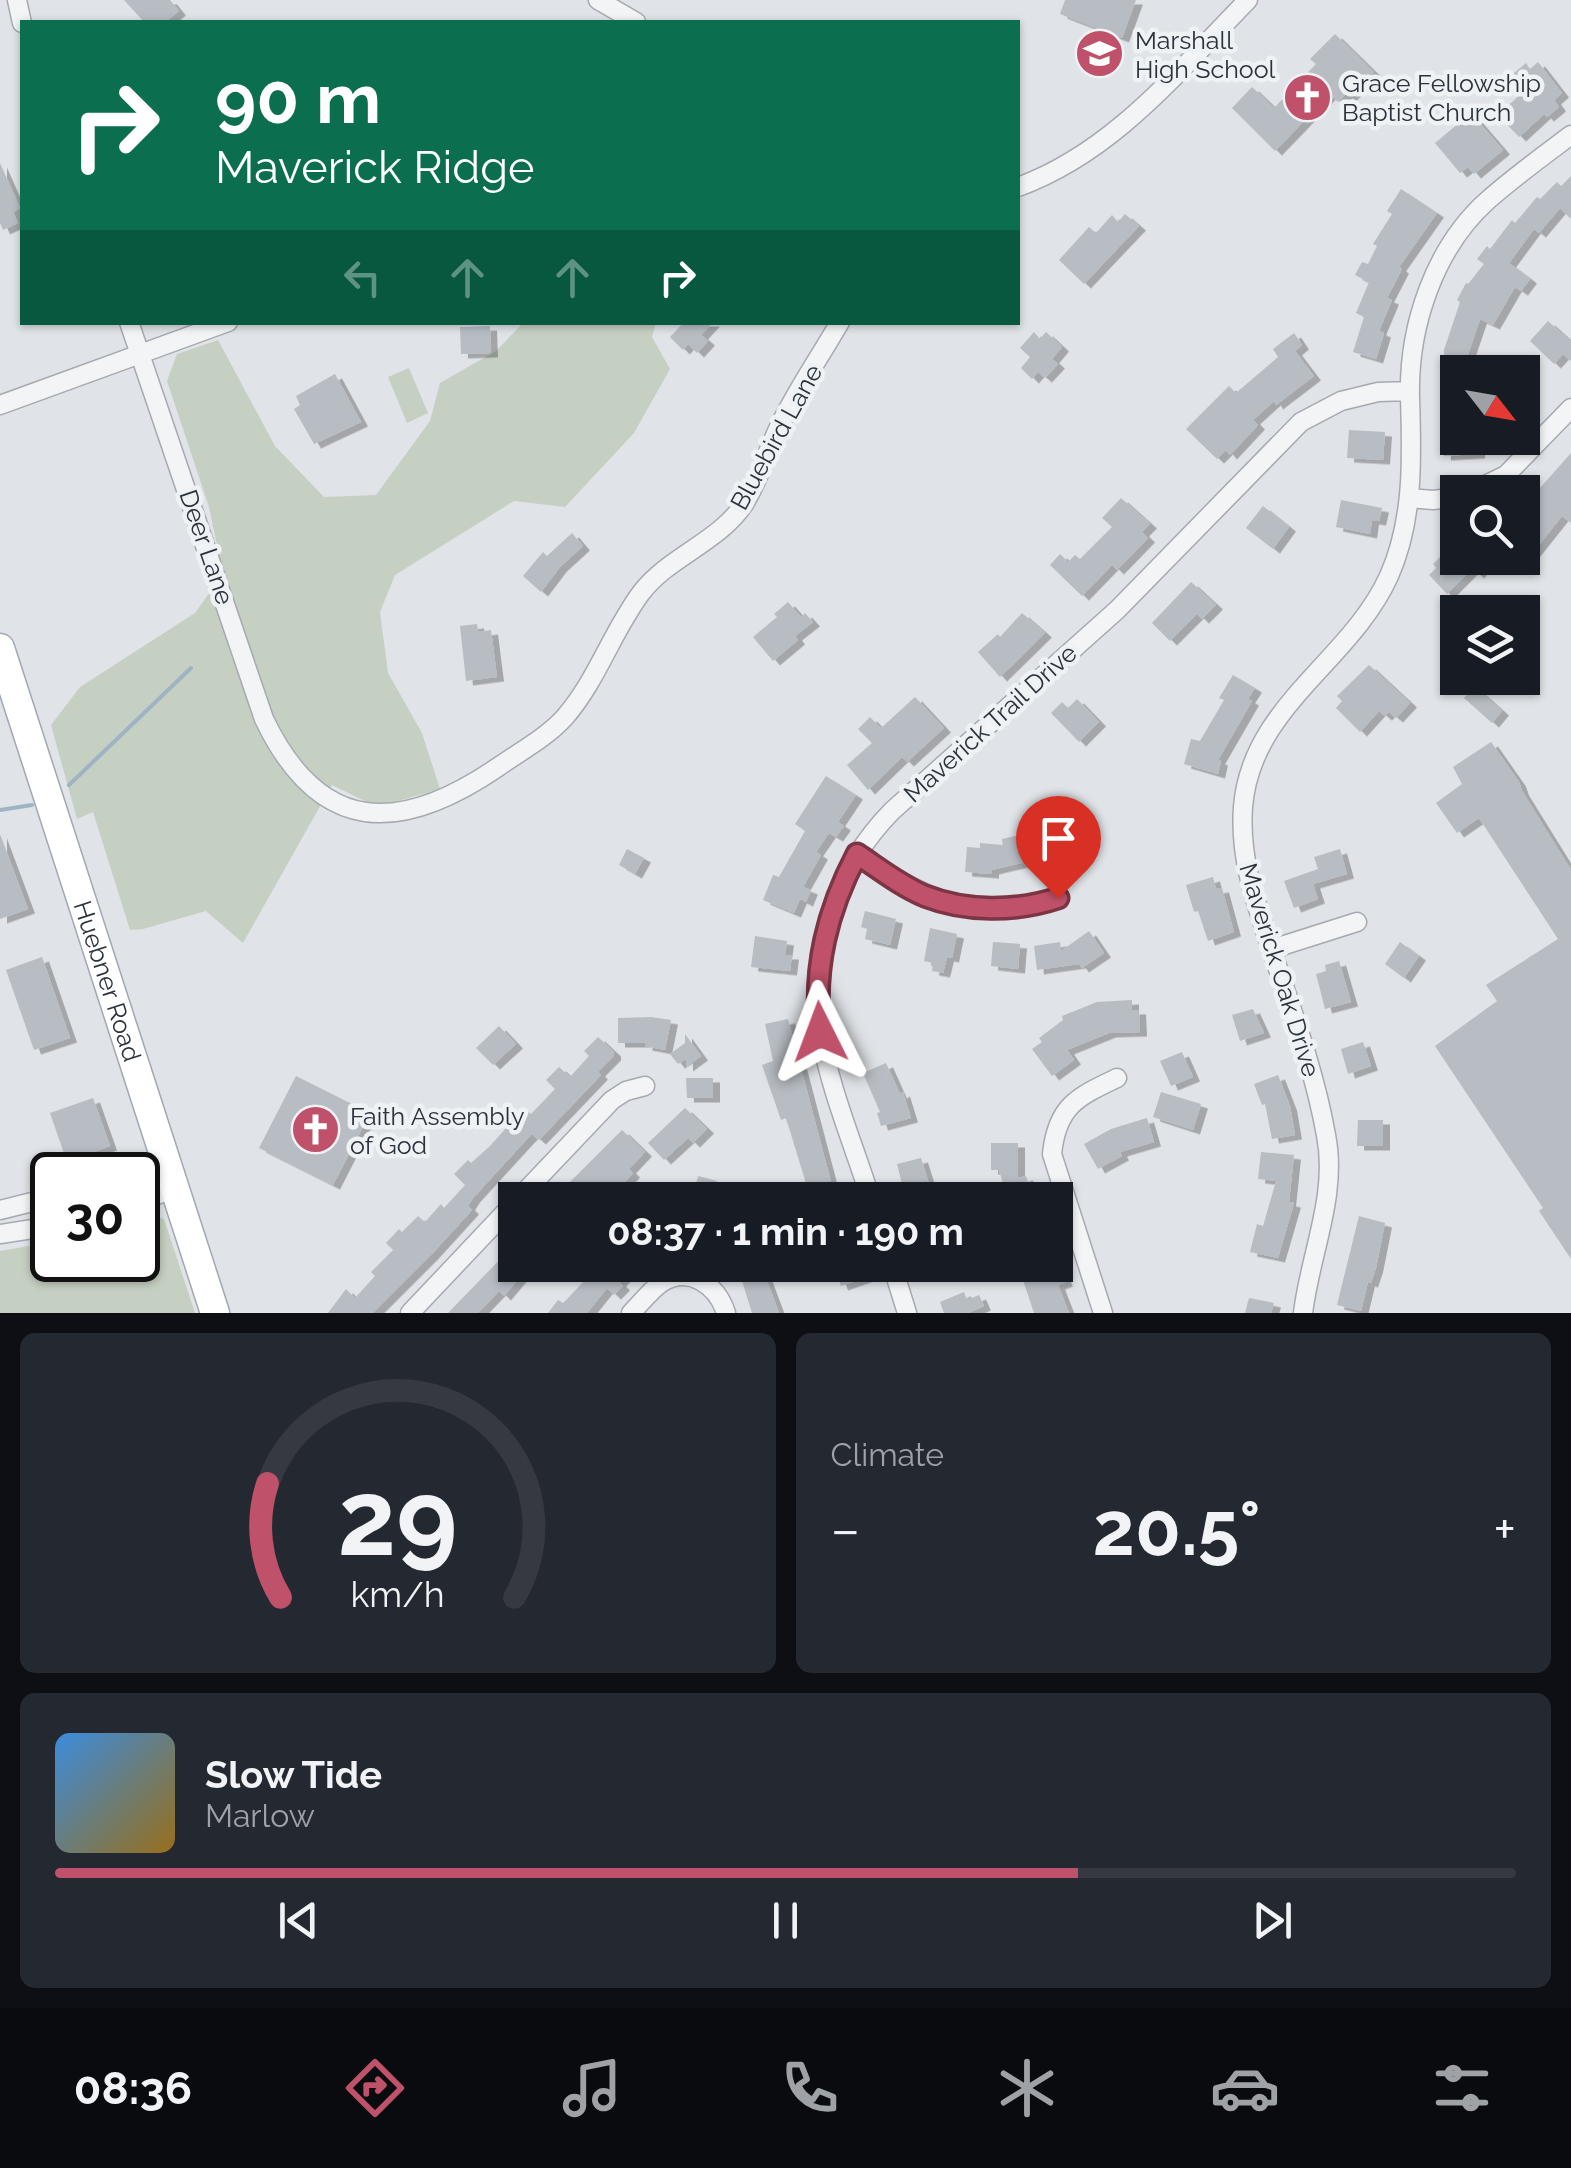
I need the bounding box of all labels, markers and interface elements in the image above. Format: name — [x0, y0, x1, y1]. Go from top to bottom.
place label: Marshall High School — [1135, 25, 1276, 84]
school or university icon: Marshall High School — [1074, 28, 1126, 80]
text: 90 m — [215, 57, 381, 139]
icon: right — [50, 60, 180, 190]
place label: Grace Fellowship Baptist Church — [1342, 68, 1541, 127]
church icon: Grace Fellowship Baptist Church — [1281, 71, 1333, 123]
text: Maverick Ridge — [215, 141, 534, 194]
icon: left — [335, 250, 390, 305]
icon: ahead — [440, 250, 495, 305]
icon: ahead — [545, 250, 600, 305]
icon: right — [650, 250, 705, 305]
north arrow — [1440, 355, 1540, 455]
map controls — [1440, 355, 1540, 695]
street label: Bluebird Lane — [724, 359, 828, 515]
button: search — [1440, 475, 1540, 575]
street label: Deer Lane — [173, 486, 241, 608]
button: layers — [1440, 595, 1540, 695]
street label: Maverick Trail Drive — [897, 637, 1083, 809]
pin — [1016, 796, 1101, 899]
icon: arrive — [1031, 811, 1086, 866]
street label: Maverick Oak Drive — [1233, 860, 1327, 1080]
street label: Huebner Road — [68, 897, 148, 1065]
position arrow — [768, 980, 872, 1084]
place label: Faith Assembly of God — [350, 1101, 525, 1160]
church icon: Faith Assembly of God — [289, 1104, 341, 1156]
speed limit sign: 30 — [30, 1152, 160, 1282]
text: 08:37 · 1 min · 190 m — [607, 1209, 964, 1254]
text: Climate — [831, 1436, 944, 1473]
text: 29 — [338, 1457, 458, 1579]
text: 20.5° — [1093, 1484, 1261, 1573]
text: − — [831, 1497, 860, 1562]
text: + — [1493, 1497, 1516, 1562]
text: km/h — [351, 1573, 445, 1615]
text: Slow Tide — [205, 1752, 382, 1797]
text: Marlow — [205, 1797, 315, 1834]
icon: previous — [271, 1893, 326, 1948]
icon: pause — [758, 1893, 813, 1948]
icon: next — [1245, 1893, 1300, 1948]
icon: directions — [340, 2053, 410, 2123]
icon: music — [557, 2053, 627, 2123]
icon: phone — [775, 2053, 845, 2123]
icon: climate — [992, 2053, 1062, 2123]
icon: car — [1210, 2053, 1280, 2123]
icon: filters — [1427, 2053, 1497, 2123]
text: 08:36 — [74, 2062, 192, 2115]

